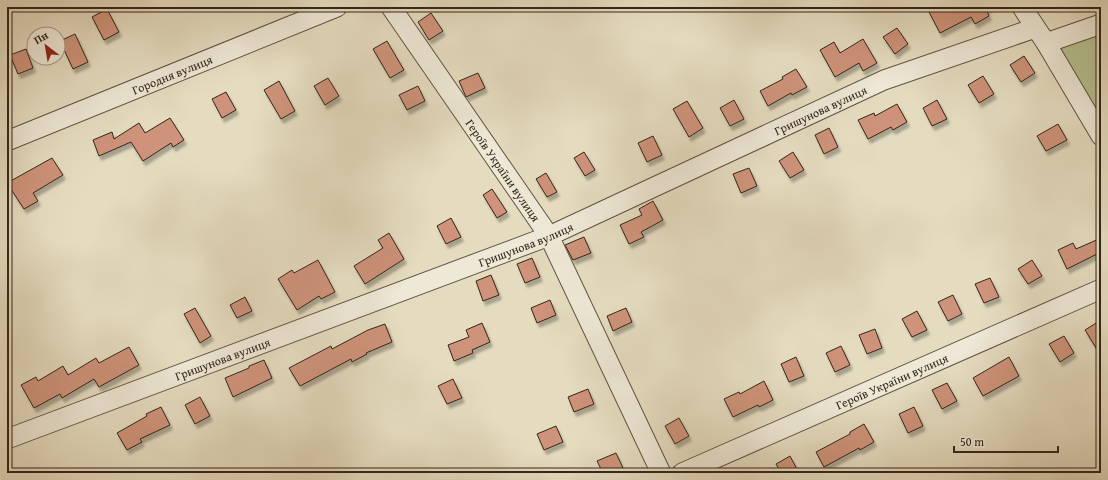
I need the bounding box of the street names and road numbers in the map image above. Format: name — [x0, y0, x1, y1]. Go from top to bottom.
street label: Городня вулиця — [129, 50, 215, 98]
street label: Гришунова вулиця — [771, 81, 869, 139]
street label: Героїв України вулиця — [462, 115, 545, 225]
street label: Гришунова вулиця — [476, 218, 576, 270]
street label: Гришунова вулиця — [172, 333, 272, 384]
street label: Героїв України вулиця — [833, 349, 951, 413]

